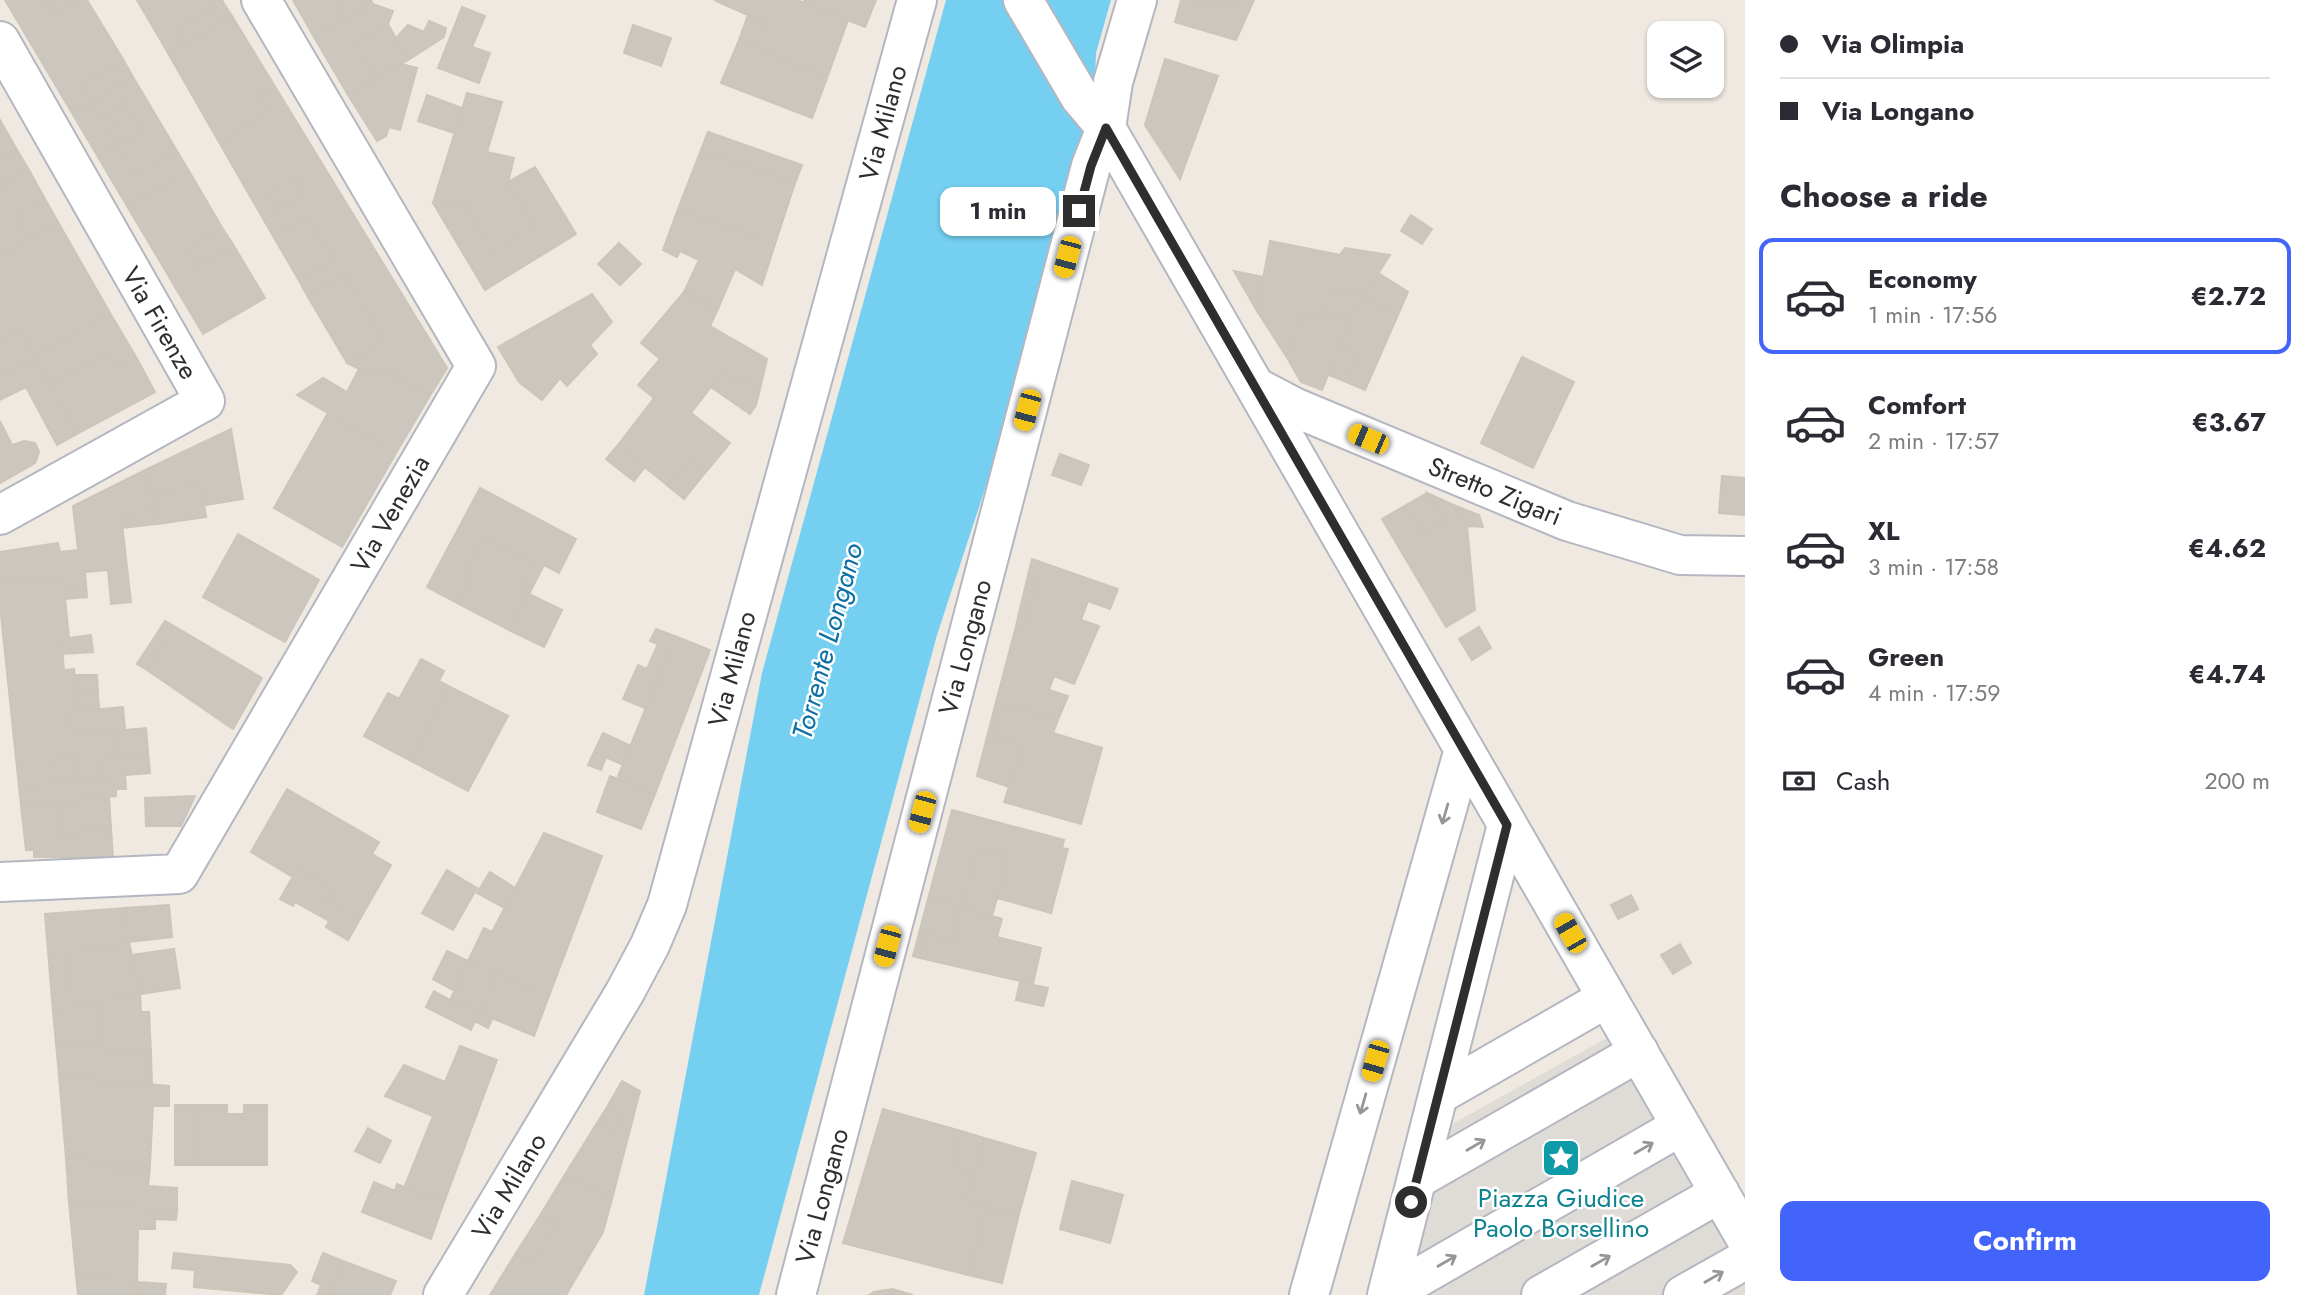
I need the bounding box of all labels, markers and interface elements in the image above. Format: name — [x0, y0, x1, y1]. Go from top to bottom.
map controls — [1647, 21, 1724, 98]
button: layers — [1647, 21, 1724, 98]
text: Via Olimpia — [1822, 25, 1964, 63]
street label: Via Milano — [849, 61, 917, 185]
text: Via Longano — [1822, 92, 1974, 130]
text: Choose a ride — [1780, 173, 1988, 219]
callout: 1 min — [939, 186, 1054, 235]
text: 1 min — [969, 194, 1027, 228]
route end — [1063, 195, 1095, 227]
car — [1052, 234, 1083, 280]
street label: Via Firenze — [112, 260, 208, 386]
text: Economy — [1868, 260, 1977, 298]
icon: car — [1784, 265, 1847, 328]
text: €2.72 — [2191, 277, 2266, 315]
text: 1 min · 17:56 — [1868, 298, 1998, 332]
text: Comfort — [1868, 386, 1966, 424]
car — [1012, 387, 1043, 433]
icon: car — [1784, 391, 1847, 454]
text: €3.67 — [2192, 403, 2266, 441]
car — [1345, 421, 1392, 457]
text: 2 min · 17:57 — [1868, 424, 1999, 458]
street label: Stretto Zigari — [1423, 447, 1567, 535]
street label: Via Venezia — [341, 448, 439, 580]
text: XL — [1868, 512, 1900, 550]
icon: car — [1784, 517, 1847, 580]
text: €4.62 — [2188, 529, 2266, 567]
water label: Torrente Longano — [782, 538, 873, 744]
text: 3 min · 17:58 — [1868, 550, 1999, 584]
street label: Via Longano — [929, 575, 1001, 719]
street label: Via Milano — [698, 607, 766, 731]
text: Green — [1868, 638, 1944, 676]
icon: car — [1784, 643, 1847, 706]
text: €4.74 — [2189, 655, 2266, 693]
text: 4 min · 17:59 — [1868, 676, 2001, 710]
icon: cash — [1780, 762, 1818, 800]
text: Cash — [1836, 762, 1890, 800]
text: 200 m — [2204, 764, 2270, 798]
car — [907, 789, 938, 835]
one-way arrow — [1438, 803, 1451, 825]
car — [1551, 910, 1590, 956]
car — [872, 923, 903, 969]
car — [1360, 1038, 1391, 1084]
one-way arrow — [1356, 1092, 1369, 1115]
street label: Via Longano — [786, 1124, 858, 1268]
street label: Via Milano — [462, 1125, 556, 1247]
place icon: Piazza Giudice Paolo Borsellino — [1540, 1137, 1582, 1179]
one-way arrow — [1466, 1138, 1486, 1152]
one-way arrow — [1634, 1140, 1654, 1154]
place label: Piazza Giudice Paolo Borsellino — [1473, 1179, 1649, 1247]
route start — [1395, 1186, 1427, 1218]
button: Confirm — [1780, 1201, 2270, 1281]
one-way arrow — [1436, 1254, 1457, 1267]
one-way arrow — [1590, 1254, 1610, 1268]
one-way arrow — [1703, 1270, 1723, 1284]

